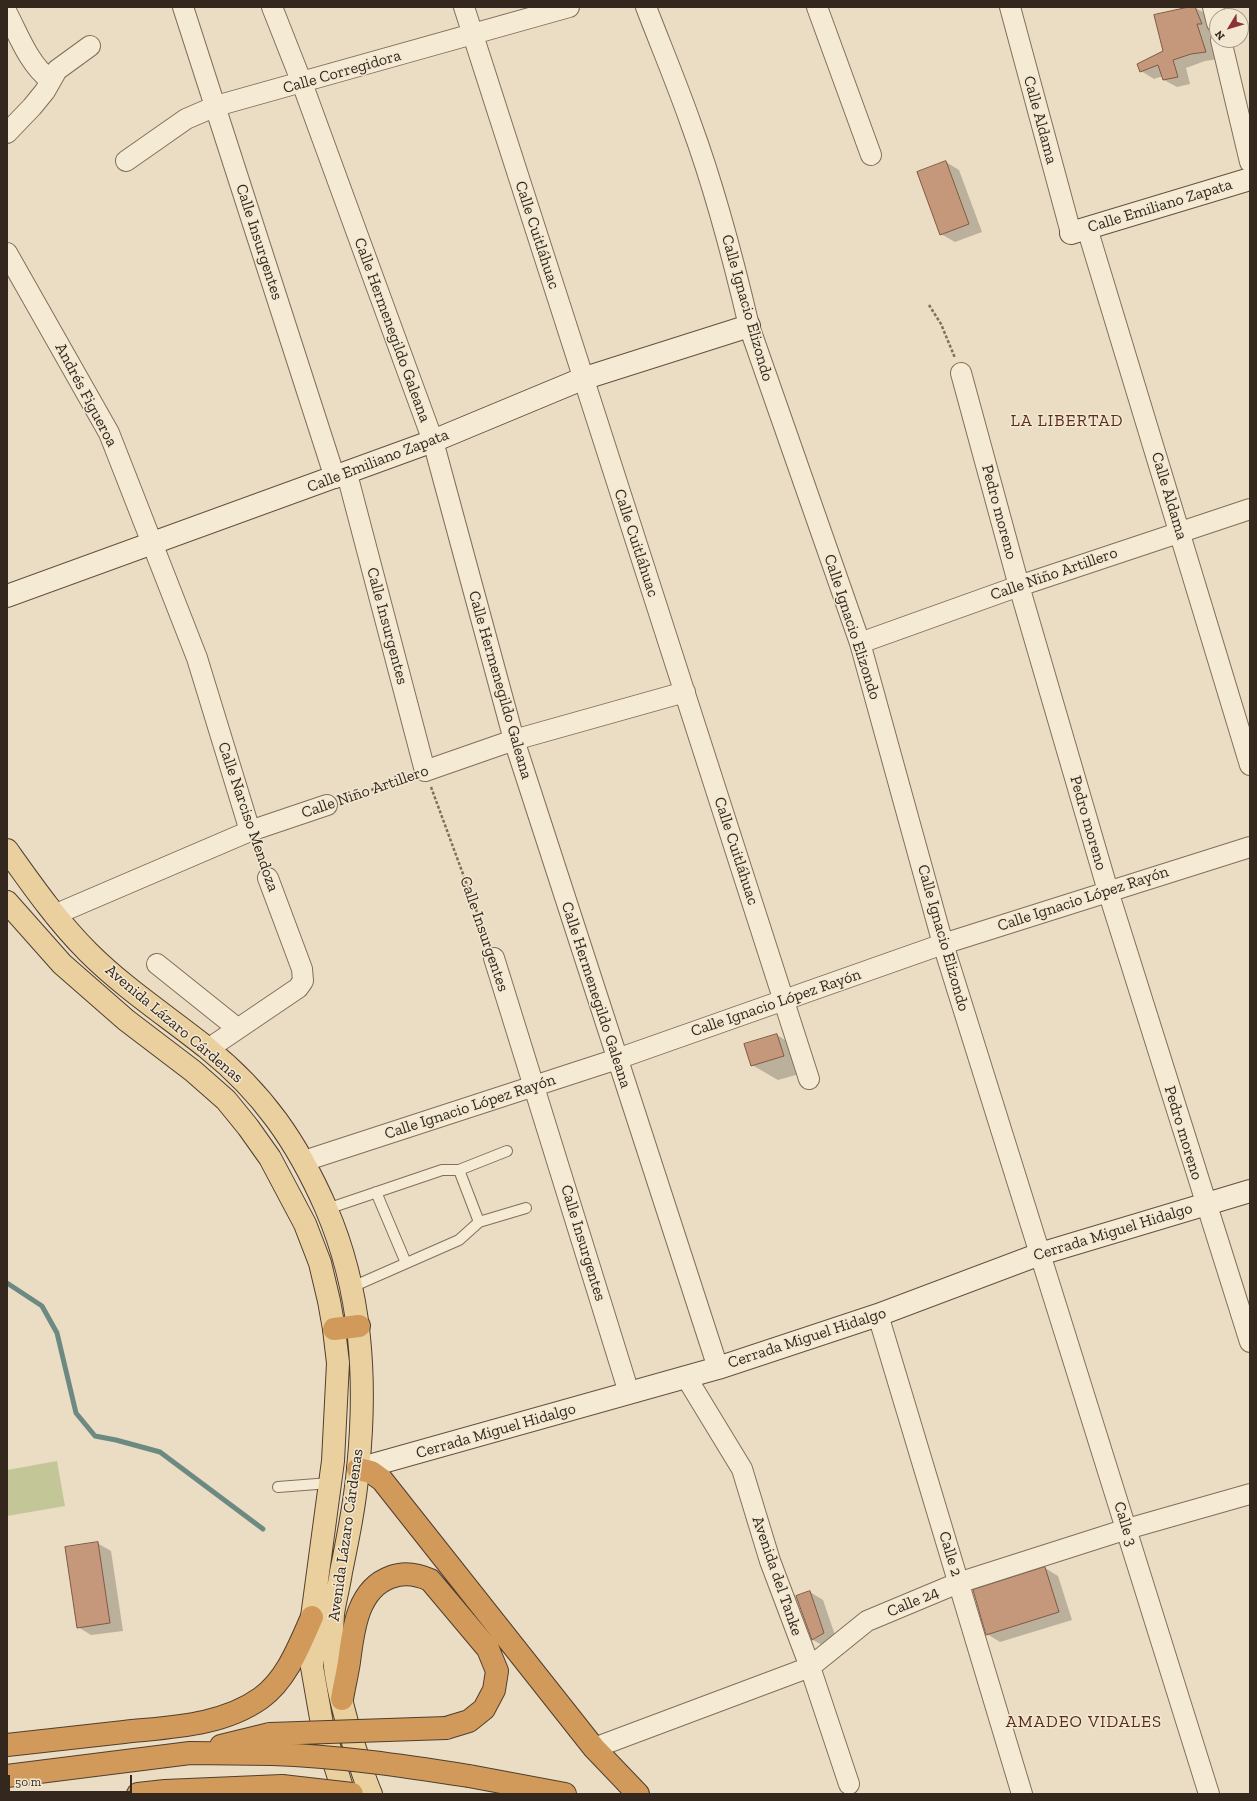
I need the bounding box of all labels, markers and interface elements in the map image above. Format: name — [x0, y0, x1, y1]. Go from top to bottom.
north arrow — [1209, 8, 1249, 48]
text: N — [1212, 28, 1228, 42]
street label: Calle Corregidora — [281, 46, 403, 98]
street label: Calle Aldama — [1019, 74, 1061, 166]
street label: Calle Emiliano Zapata — [1085, 175, 1235, 237]
street label: Calle Cuitláhuac — [510, 179, 564, 291]
street label: Calle Insurgentes — [231, 182, 287, 302]
street label: Calle Ignacio Elizondo — [717, 232, 777, 384]
street label: Calle Hermenegildo Galeana — [350, 235, 434, 425]
street label: Andrés Figueroa — [51, 340, 121, 450]
district label: LA LIBERTAD — [1010, 411, 1124, 431]
street label: Calle Emiliano Zapata — [305, 425, 451, 497]
street label: Calle Aldama — [1147, 450, 1191, 542]
street label: Pedro moreno — [977, 463, 1021, 561]
street label: Calle Cuitláhuac — [609, 487, 663, 599]
street label: Calle Niño Artillero — [988, 543, 1120, 605]
street label: Calle Ignacio Elizondo — [819, 552, 885, 702]
street label: Calle Insurgentes — [362, 565, 412, 687]
street label: Calle Hermenegildo Galeana — [464, 589, 536, 781]
street label: Calle Narciso Mendoza — [213, 740, 283, 894]
street label: Calle Niño Artillero — [299, 761, 431, 823]
street label: Pedro moreno — [1065, 774, 1111, 872]
street label: Calle Cuitláhuac — [709, 795, 763, 907]
street label: Calle Ignacio Elizondo — [913, 862, 973, 1014]
street label: Calle Ignacio López Rayón — [995, 862, 1171, 936]
street label: Calle Insurgentes — [455, 874, 513, 994]
street label: Calle Hermenegildo Galeana — [557, 899, 635, 1091]
street label: Avenida Lázaro Cárdenas — [101, 961, 247, 1087]
street label: Calle Ignacio López Rayón — [688, 965, 864, 1041]
street label: Calle Ignacio López Rayón — [382, 1070, 558, 1144]
street label: Pedro moreno — [1160, 1084, 1206, 1182]
street label: Calle Insurgentes — [556, 1182, 610, 1304]
street label: Cerrada Miguel Hidalgo — [1031, 1199, 1195, 1265]
street label: Cerrada Miguel Hidalgo — [725, 1303, 889, 1373]
street label: Cerrada Miguel Hidalgo — [414, 1399, 578, 1463]
street label: Avenida Lázaro Cárdenas — [324, 1448, 368, 1622]
street label: Calle 3 — [1109, 1499, 1141, 1549]
street label: Avenida del Tanke — [748, 1514, 806, 1638]
street label: Calle 2 — [934, 1529, 966, 1579]
street label: Calle 24 — [884, 1582, 942, 1622]
district label: AMADEO VIDALES — [1006, 1712, 1162, 1732]
scale bar — [10, 1767, 134, 1793]
text: 50 m — [15, 1775, 41, 1789]

